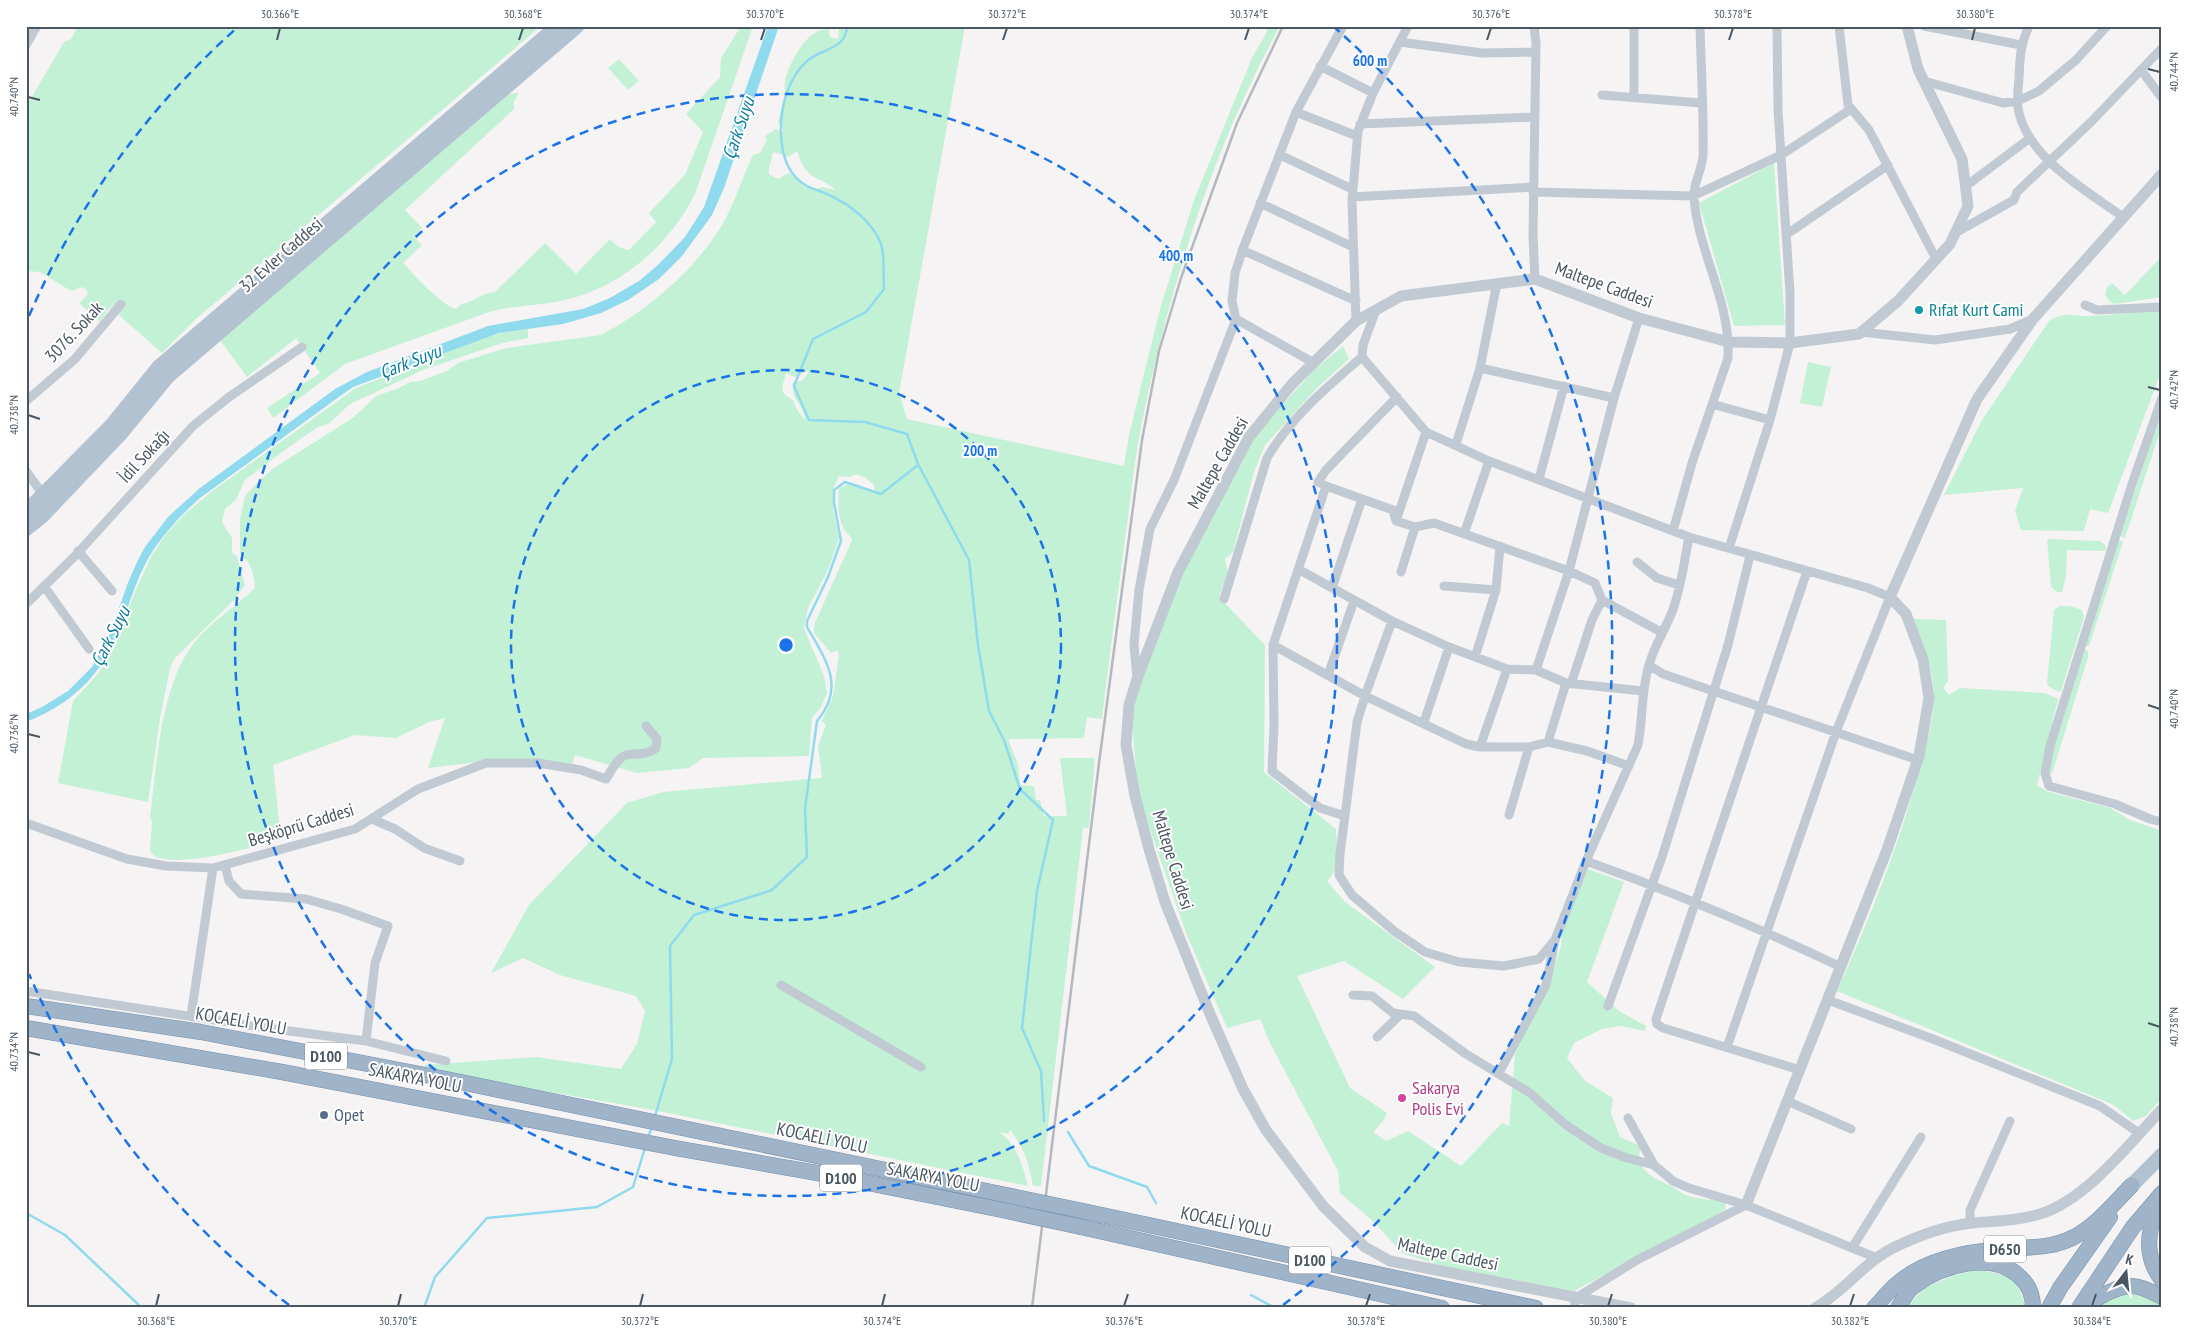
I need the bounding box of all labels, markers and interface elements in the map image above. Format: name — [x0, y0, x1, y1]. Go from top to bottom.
text: 30.366°E — [261, 6, 299, 21]
text: 30.368°E — [504, 6, 542, 21]
text: 30.370°E — [746, 6, 784, 21]
text: 30.372°E — [988, 6, 1026, 21]
text: 30.374°E — [1230, 6, 1268, 21]
text: 30.376°E — [1472, 6, 1510, 21]
text: 30.378°E — [1714, 6, 1752, 21]
text: 30.380°E — [1956, 6, 1994, 21]
text: 600 m — [1353, 51, 1387, 70]
text: 40.744°N — [2166, 52, 2181, 92]
text: 40.740°N — [6, 77, 21, 117]
water label: Çark Suyu — [716, 92, 760, 162]
street label: 32 Evler Caddesi — [234, 212, 327, 297]
text: 400 m — [1159, 246, 1193, 265]
street label: Maltepe Caddesi — [1552, 256, 1656, 313]
street label: 3076. Sokak — [40, 296, 108, 367]
place label: Rıfat Kurt Cami — [1929, 298, 2023, 321]
marker: Rıfat Kurt Cami — [1913, 304, 1925, 316]
water label: Çark Suyu — [376, 338, 446, 384]
text: 40.742°N — [2166, 370, 2181, 410]
text: 40.738°N — [6, 395, 21, 435]
street label: Maltepe Caddesi — [1182, 413, 1253, 513]
street label: İdil Sokağı — [113, 424, 174, 487]
text: 200 m — [963, 441, 997, 460]
water label: Çark Suyu — [85, 600, 136, 670]
centre of rings — [777, 636, 795, 654]
text: 40.740°N — [2166, 689, 2181, 729]
text: 40.736°N — [6, 714, 21, 754]
street label: Beşköprü Caddesi — [245, 798, 356, 851]
street label: Maltepe Caddesi — [1148, 808, 1199, 912]
street label: KOCAELİ YOLU — [194, 1001, 288, 1040]
text: 40.738°N — [2166, 1007, 2181, 1047]
text: 40.734°N — [6, 1032, 21, 1072]
road number: D100 — [305, 1042, 347, 1070]
street label: SAKARYA YOLU — [367, 1057, 463, 1098]
place label: Sakarya Polis Evi — [1412, 1076, 1464, 1120]
marker: Sakarya Polis Evi — [1396, 1092, 1408, 1104]
place label: Opet — [334, 1103, 364, 1126]
marker: Opet — [318, 1109, 330, 1121]
street label: KOCAELİ YOLU — [775, 1117, 869, 1158]
street label: SAKARYA YOLU — [885, 1156, 981, 1197]
road number: D100 — [820, 1164, 862, 1192]
street label: KOCAELİ YOLU — [1179, 1201, 1273, 1242]
street label: Maltepe Caddesi — [1396, 1232, 1501, 1275]
road number: D650 — [1984, 1236, 2026, 1262]
road number: D100 — [1289, 1246, 1331, 1274]
north arrow — [2100, 1246, 2150, 1296]
text: K — [2124, 1250, 2136, 1269]
text: 30.368°E — [137, 1313, 175, 1328]
text: 30.370°E — [379, 1313, 417, 1328]
text: 30.372°E — [621, 1313, 659, 1328]
text: 30.374°E — [863, 1313, 901, 1328]
text: 30.376°E — [1105, 1313, 1143, 1328]
text: 30.378°E — [1347, 1313, 1385, 1328]
text: 30.380°E — [1589, 1313, 1627, 1328]
text: 30.382°E — [1831, 1313, 1869, 1328]
text: 30.384°E — [2073, 1313, 2111, 1328]

